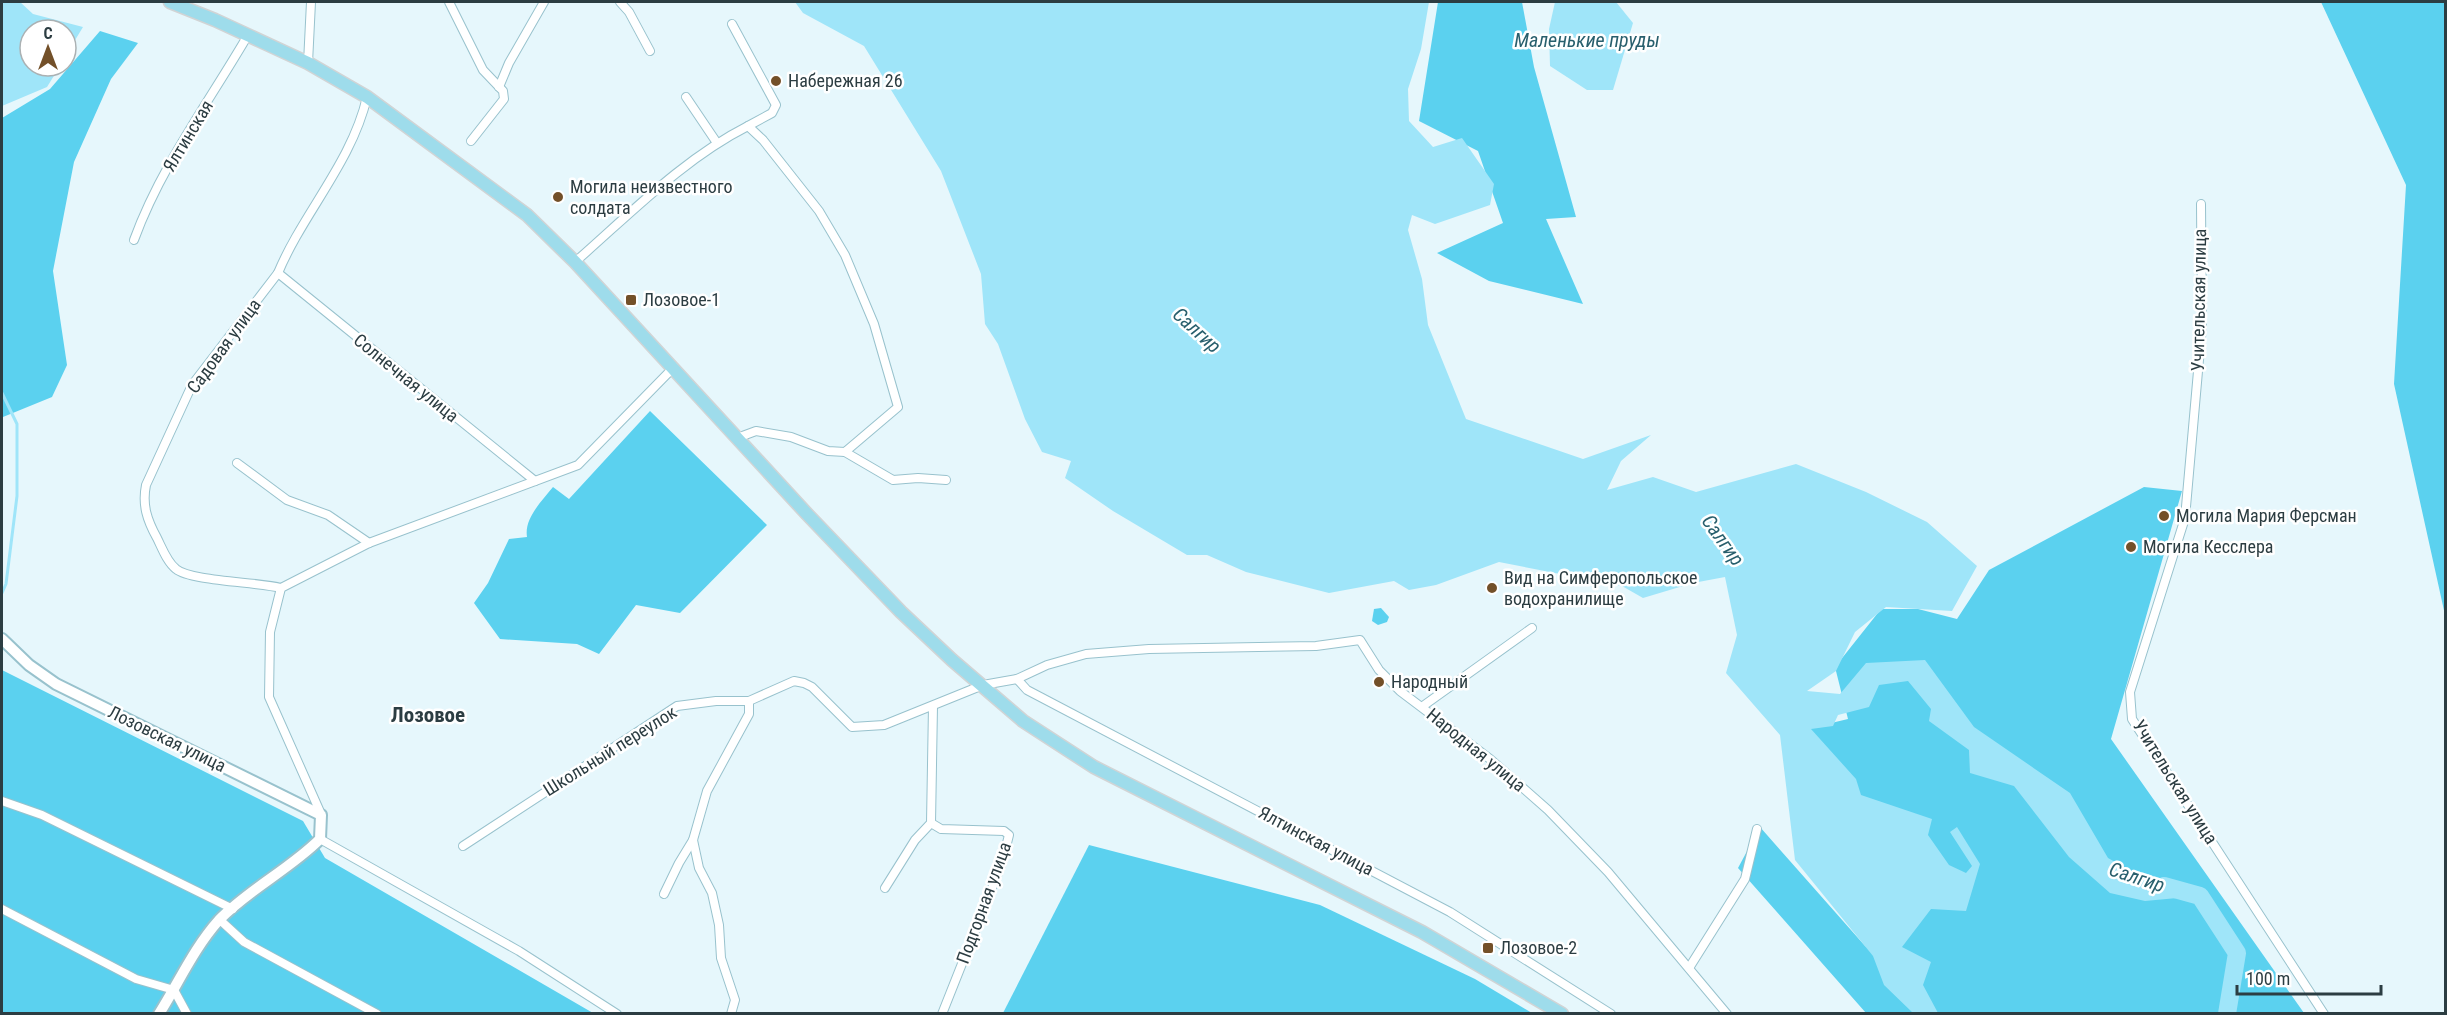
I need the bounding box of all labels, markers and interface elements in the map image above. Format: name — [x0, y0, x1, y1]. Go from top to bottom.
north arrow — [18, 18, 78, 78]
text: С — [43, 24, 53, 43]
water label: Маленькие пруды — [1514, 28, 1660, 52]
place label: Набережная 26 — [788, 70, 903, 91]
marker: Набережная 26 — [769, 74, 783, 88]
street label: Ялтинская — [158, 96, 217, 175]
place label: Могила неизвестного солдата — [570, 176, 732, 218]
marker: Могила неизвестного солдата — [551, 190, 565, 204]
street label: Учительская улица — [2187, 229, 2210, 371]
place label: Лозовое-1 — [643, 289, 720, 310]
marker: Лозовое-1 — [624, 293, 638, 307]
street label: Садовая улица — [182, 294, 265, 397]
water label: Салгир — [1168, 302, 1226, 358]
street label: Солнечная улица — [350, 329, 463, 426]
place label: Могила Мария Ферсман — [2176, 505, 2357, 526]
marker: Могила Мария Ферсман — [2157, 509, 2171, 523]
water label: Салгир — [1697, 510, 1749, 570]
place label: Могила Кесслера — [2143, 536, 2273, 557]
marker: Могила Кесслера — [2124, 540, 2138, 554]
place label: Вид на Симферопольское водохранилище — [1504, 567, 1697, 609]
marker: Вид на Симферопольское водохранилище — [1485, 581, 1499, 595]
place label: Народный — [1391, 671, 1468, 692]
marker: Народный — [1372, 675, 1386, 689]
street label: Лозовская улица — [105, 701, 229, 776]
street label: Школьный переулок — [539, 701, 681, 800]
district label: Лозовое — [391, 703, 465, 727]
street label: Народная улица — [1423, 703, 1530, 796]
street label: Учительская улица — [2129, 716, 2222, 848]
street label: Ялтинская улица — [1255, 801, 1377, 880]
street label: Подгорная улица — [952, 839, 1015, 966]
water label: Салгир — [2106, 857, 2168, 897]
place label: Лозовое-2 — [1500, 937, 1577, 958]
marker: Лозовое-2 — [1481, 941, 1495, 955]
scale bar — [2237, 958, 2381, 996]
text: 100 m — [2246, 968, 2290, 989]

